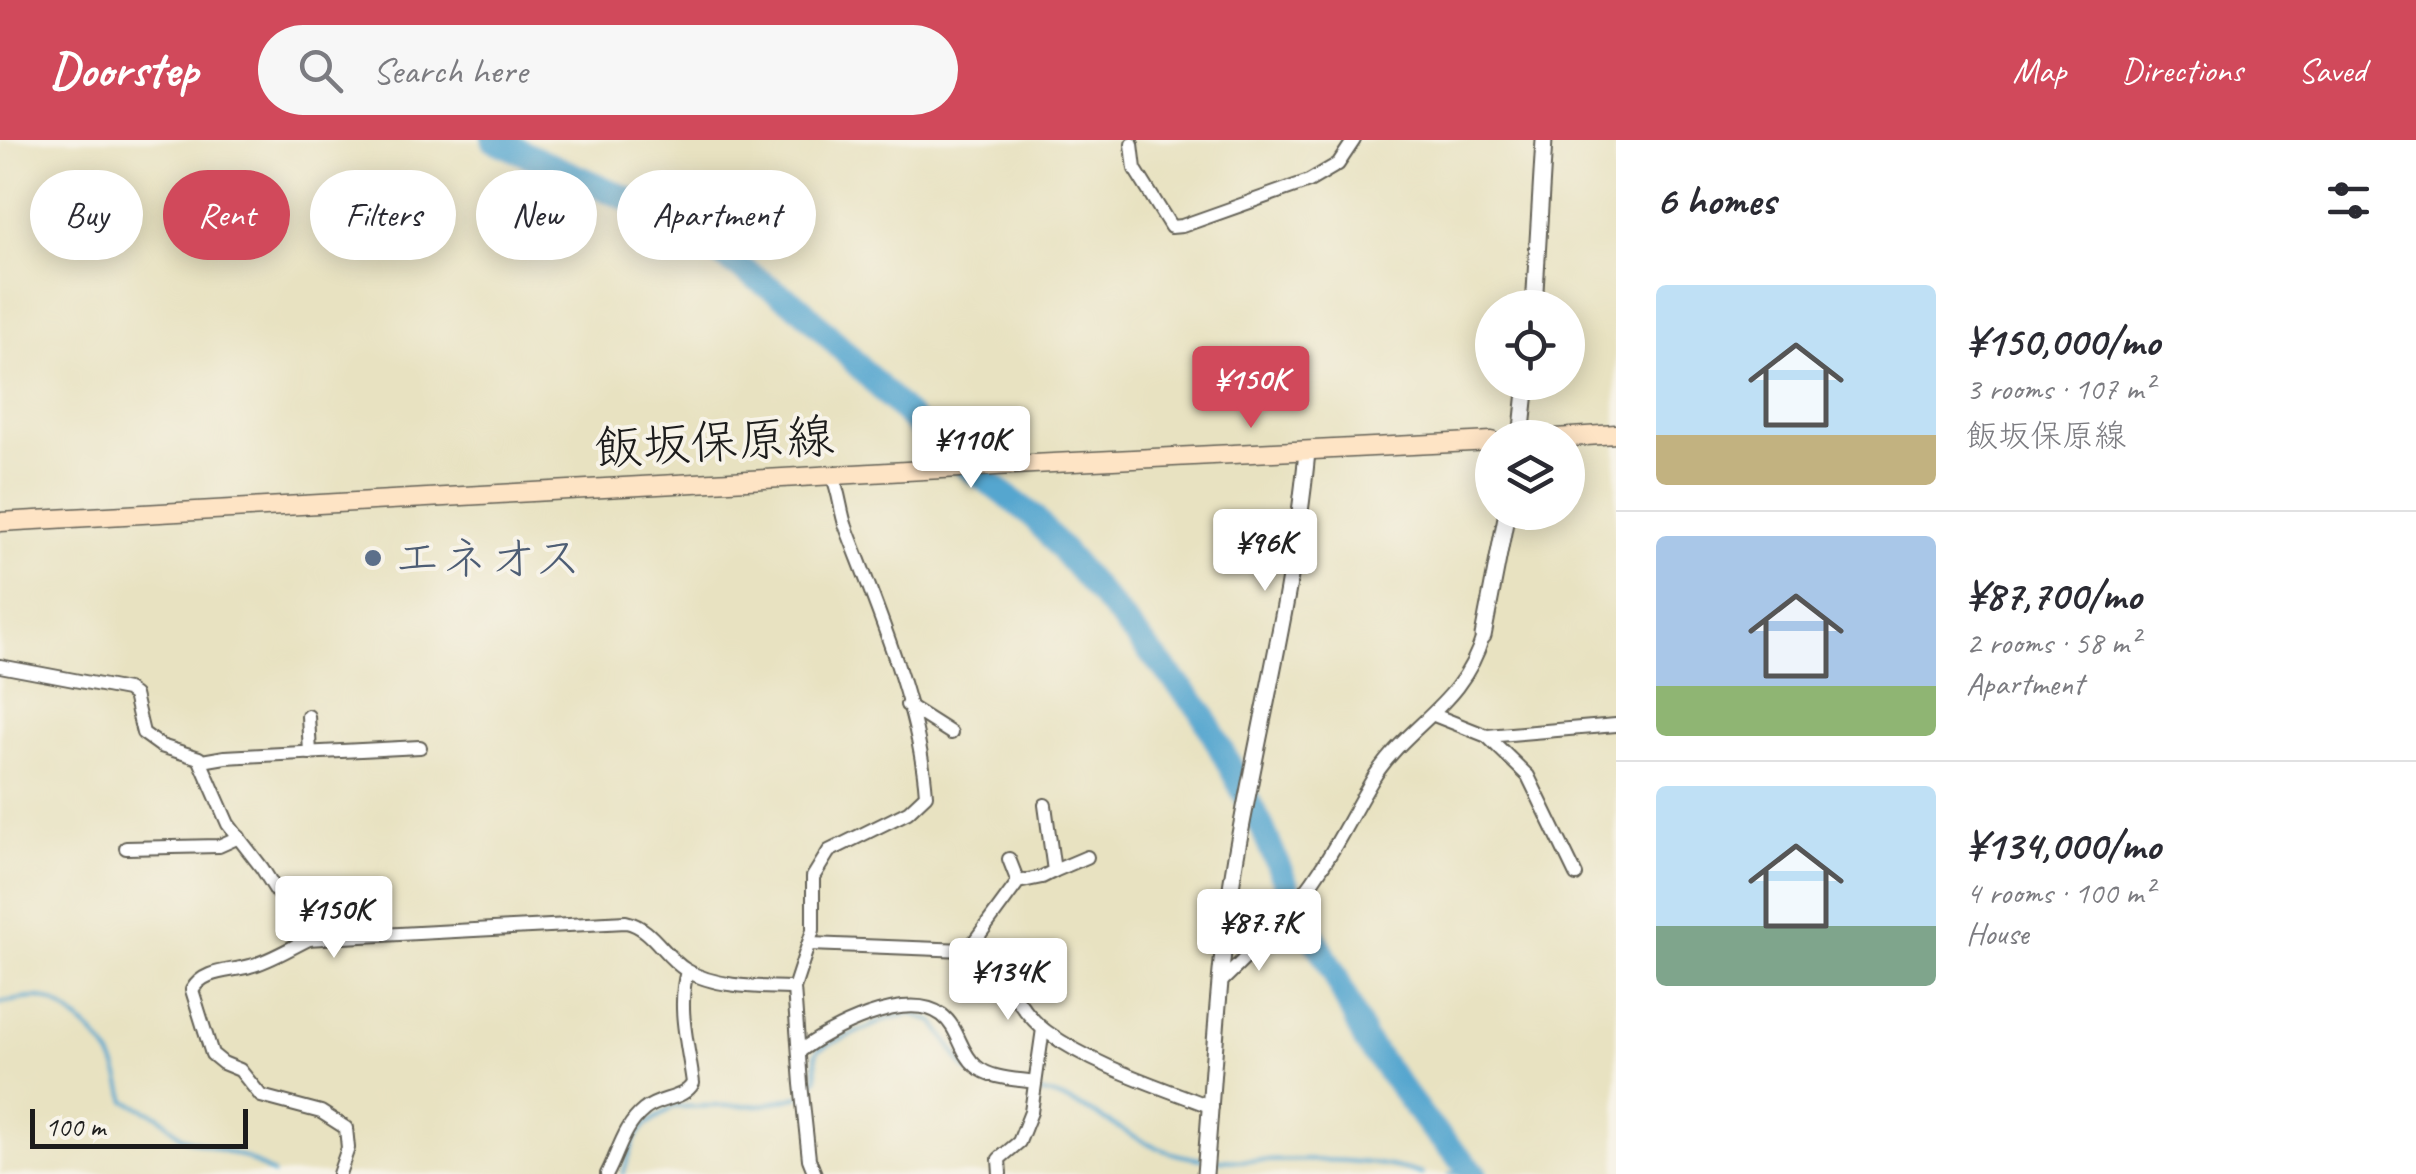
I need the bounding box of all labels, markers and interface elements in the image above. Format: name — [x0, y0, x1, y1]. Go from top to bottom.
search box — [258, 25, 958, 115]
text: Doorstep — [50, 40, 198, 100]
icon: search — [293, 43, 348, 98]
text: Search here — [373, 47, 527, 94]
text: Map — [2013, 48, 2066, 93]
text: Directions — [2121, 48, 2243, 93]
text: Saved — [2298, 48, 2366, 93]
chip: Buy — [30, 170, 143, 260]
chip: Rent — [163, 170, 290, 260]
chip: Filters — [310, 170, 456, 260]
chip: New — [476, 170, 597, 260]
chip: Apartment — [617, 170, 816, 260]
icon: filters — [2321, 173, 2376, 228]
text: 6 homes — [1656, 174, 1775, 227]
map controls — [1475, 290, 1585, 530]
button: locate — [1475, 290, 1585, 400]
text: ¥150,000/mo — [1966, 315, 2160, 368]
icon: home — [1736, 325, 1856, 445]
pin: ¥150K — [1181, 346, 1321, 431]
text: ¥150K — [1214, 358, 1288, 399]
text: 3 rooms · 107 m² — [1966, 368, 2153, 409]
street label: 飯坂保原線 — [593, 406, 835, 478]
pin: ¥110K — [901, 406, 1041, 491]
text: 飯坂保原線 — [1966, 415, 2126, 456]
text: ¥110K — [934, 418, 1008, 459]
button: layers — [1475, 420, 1585, 530]
pin: ¥96K — [1206, 509, 1324, 594]
text: ¥96K — [1235, 521, 1295, 562]
place label: エネオス — [393, 528, 582, 588]
marker: エネオス — [362, 547, 384, 569]
text: ¥87,700/mo — [1966, 569, 2141, 622]
icon: home — [1736, 576, 1856, 696]
text: 2 rooms · 58 m² — [1966, 622, 2139, 663]
text: Apartment — [1966, 663, 2084, 704]
text: ¥134,000/mo — [1966, 819, 2160, 872]
icon: home — [1736, 826, 1856, 946]
text: 4 rooms · 100 m² — [1966, 872, 2153, 913]
pin: ¥150K — [264, 876, 404, 961]
text: ¥150K — [297, 888, 371, 929]
pin: ¥87.7K — [1178, 889, 1340, 974]
text: ¥87.7K — [1219, 901, 1299, 942]
text: House — [1966, 913, 2028, 954]
pin: ¥134K — [938, 938, 1078, 1023]
text: ¥134K — [971, 950, 1045, 991]
scale bar — [30, 1104, 248, 1148]
text: 100 m — [45, 1109, 105, 1144]

